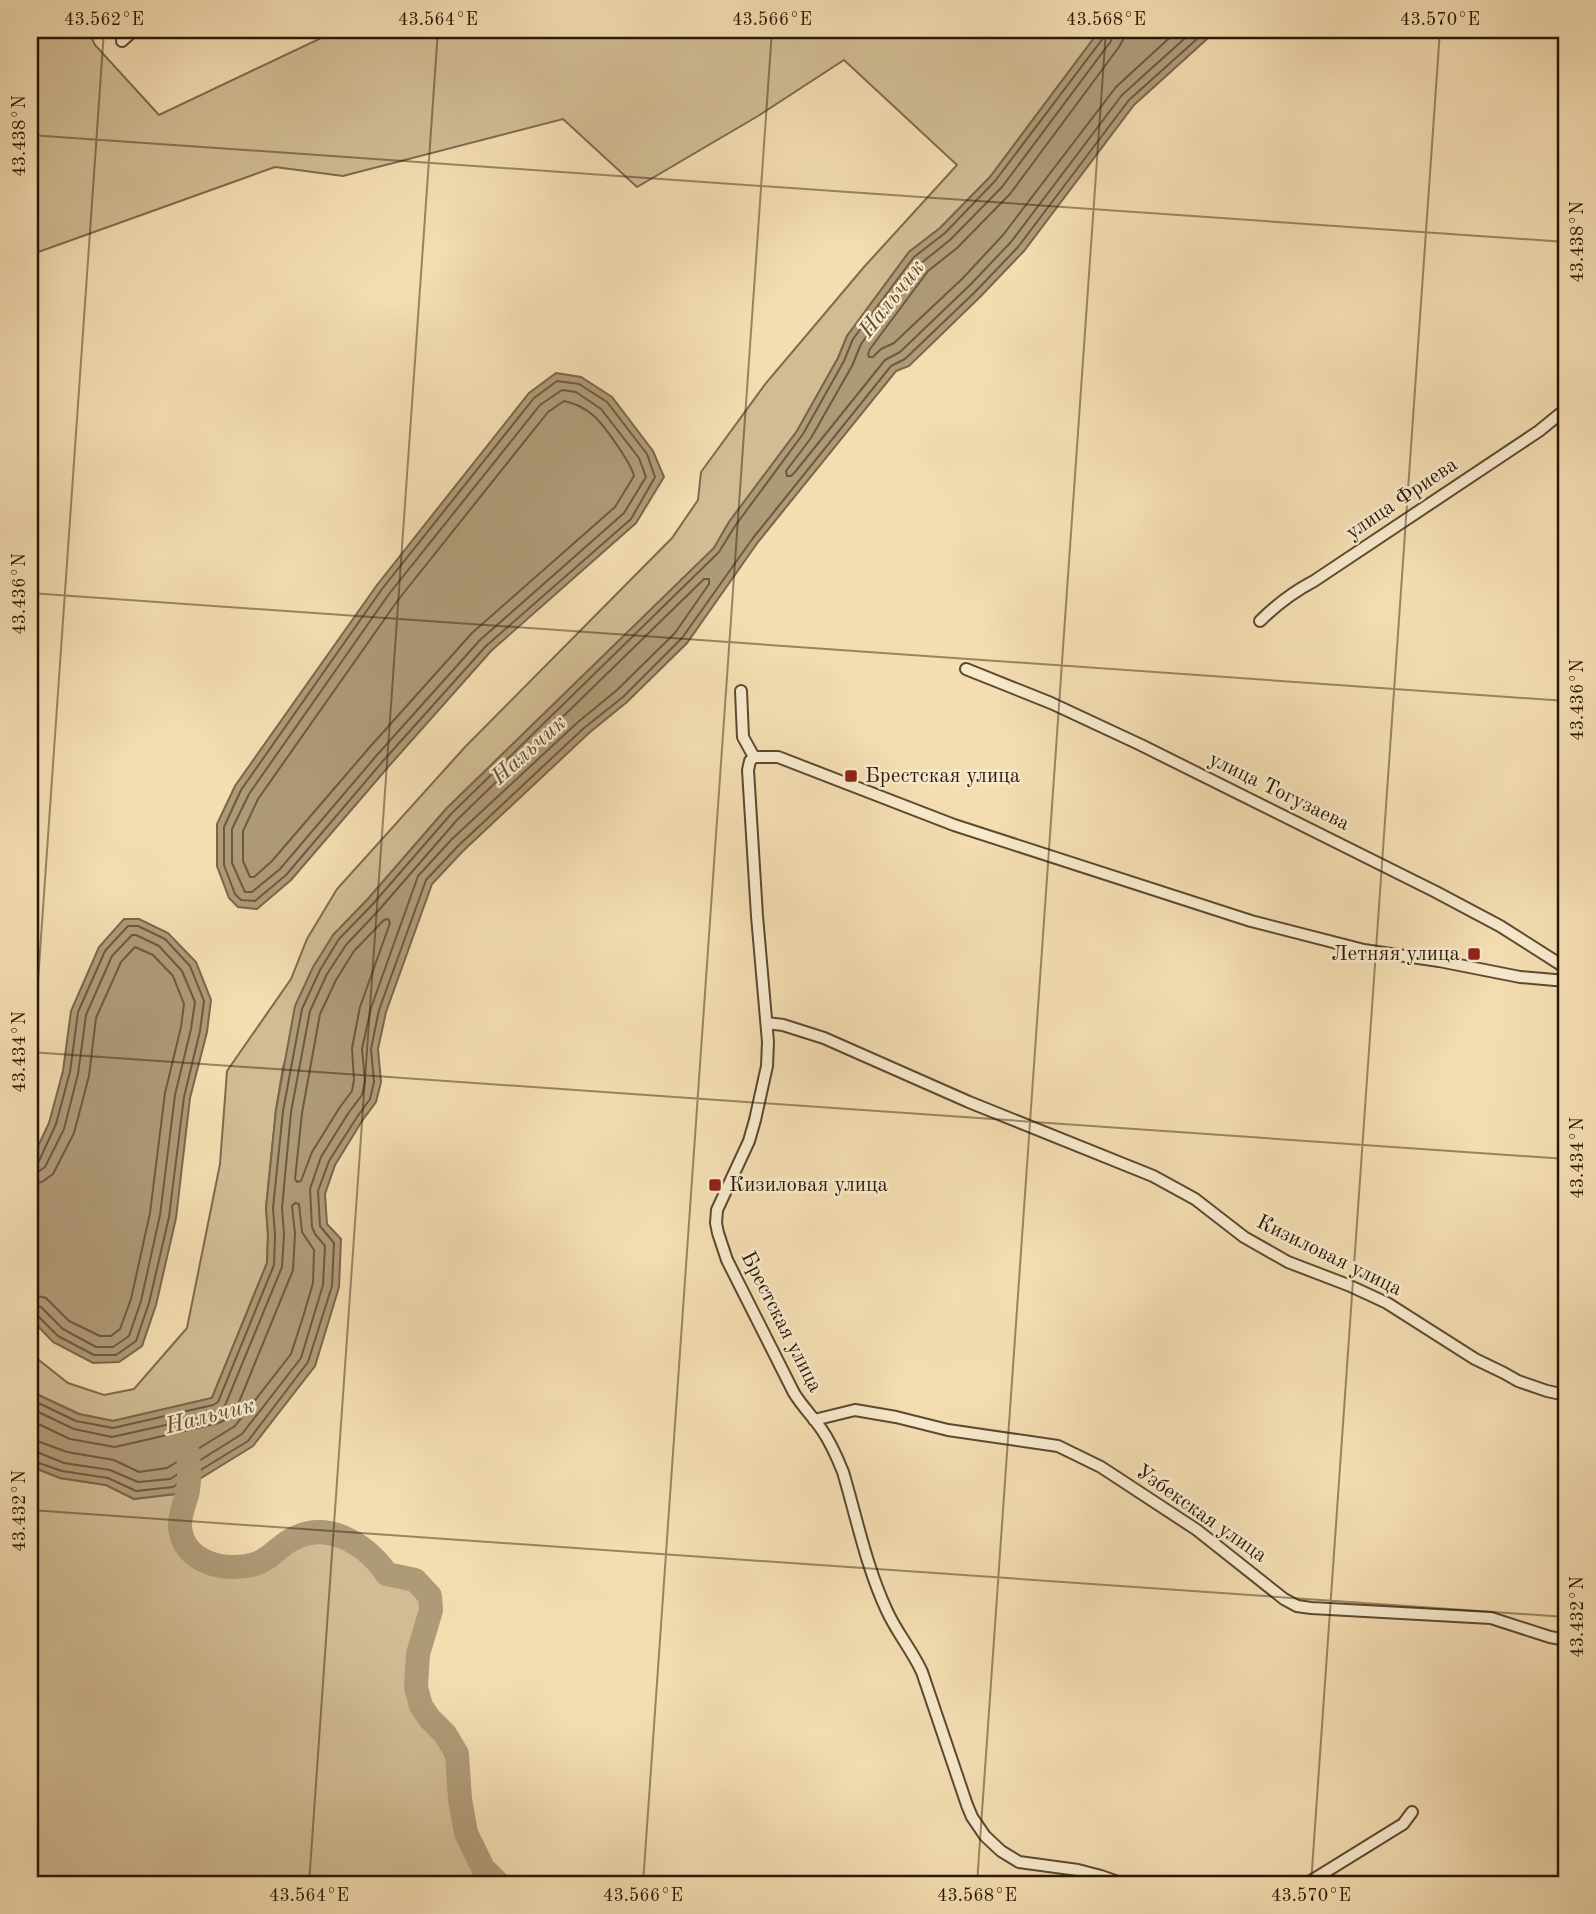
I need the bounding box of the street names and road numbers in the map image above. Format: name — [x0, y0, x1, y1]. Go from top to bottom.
street label: улица Фриева — [1342, 454, 1462, 544]
street label: улица Тогузаева — [1205, 749, 1353, 835]
street label: Кизиловая улица — [1253, 1212, 1405, 1300]
street label: Брестская улица — [736, 1248, 826, 1396]
street label: Узбекская улица — [1132, 1461, 1270, 1567]

